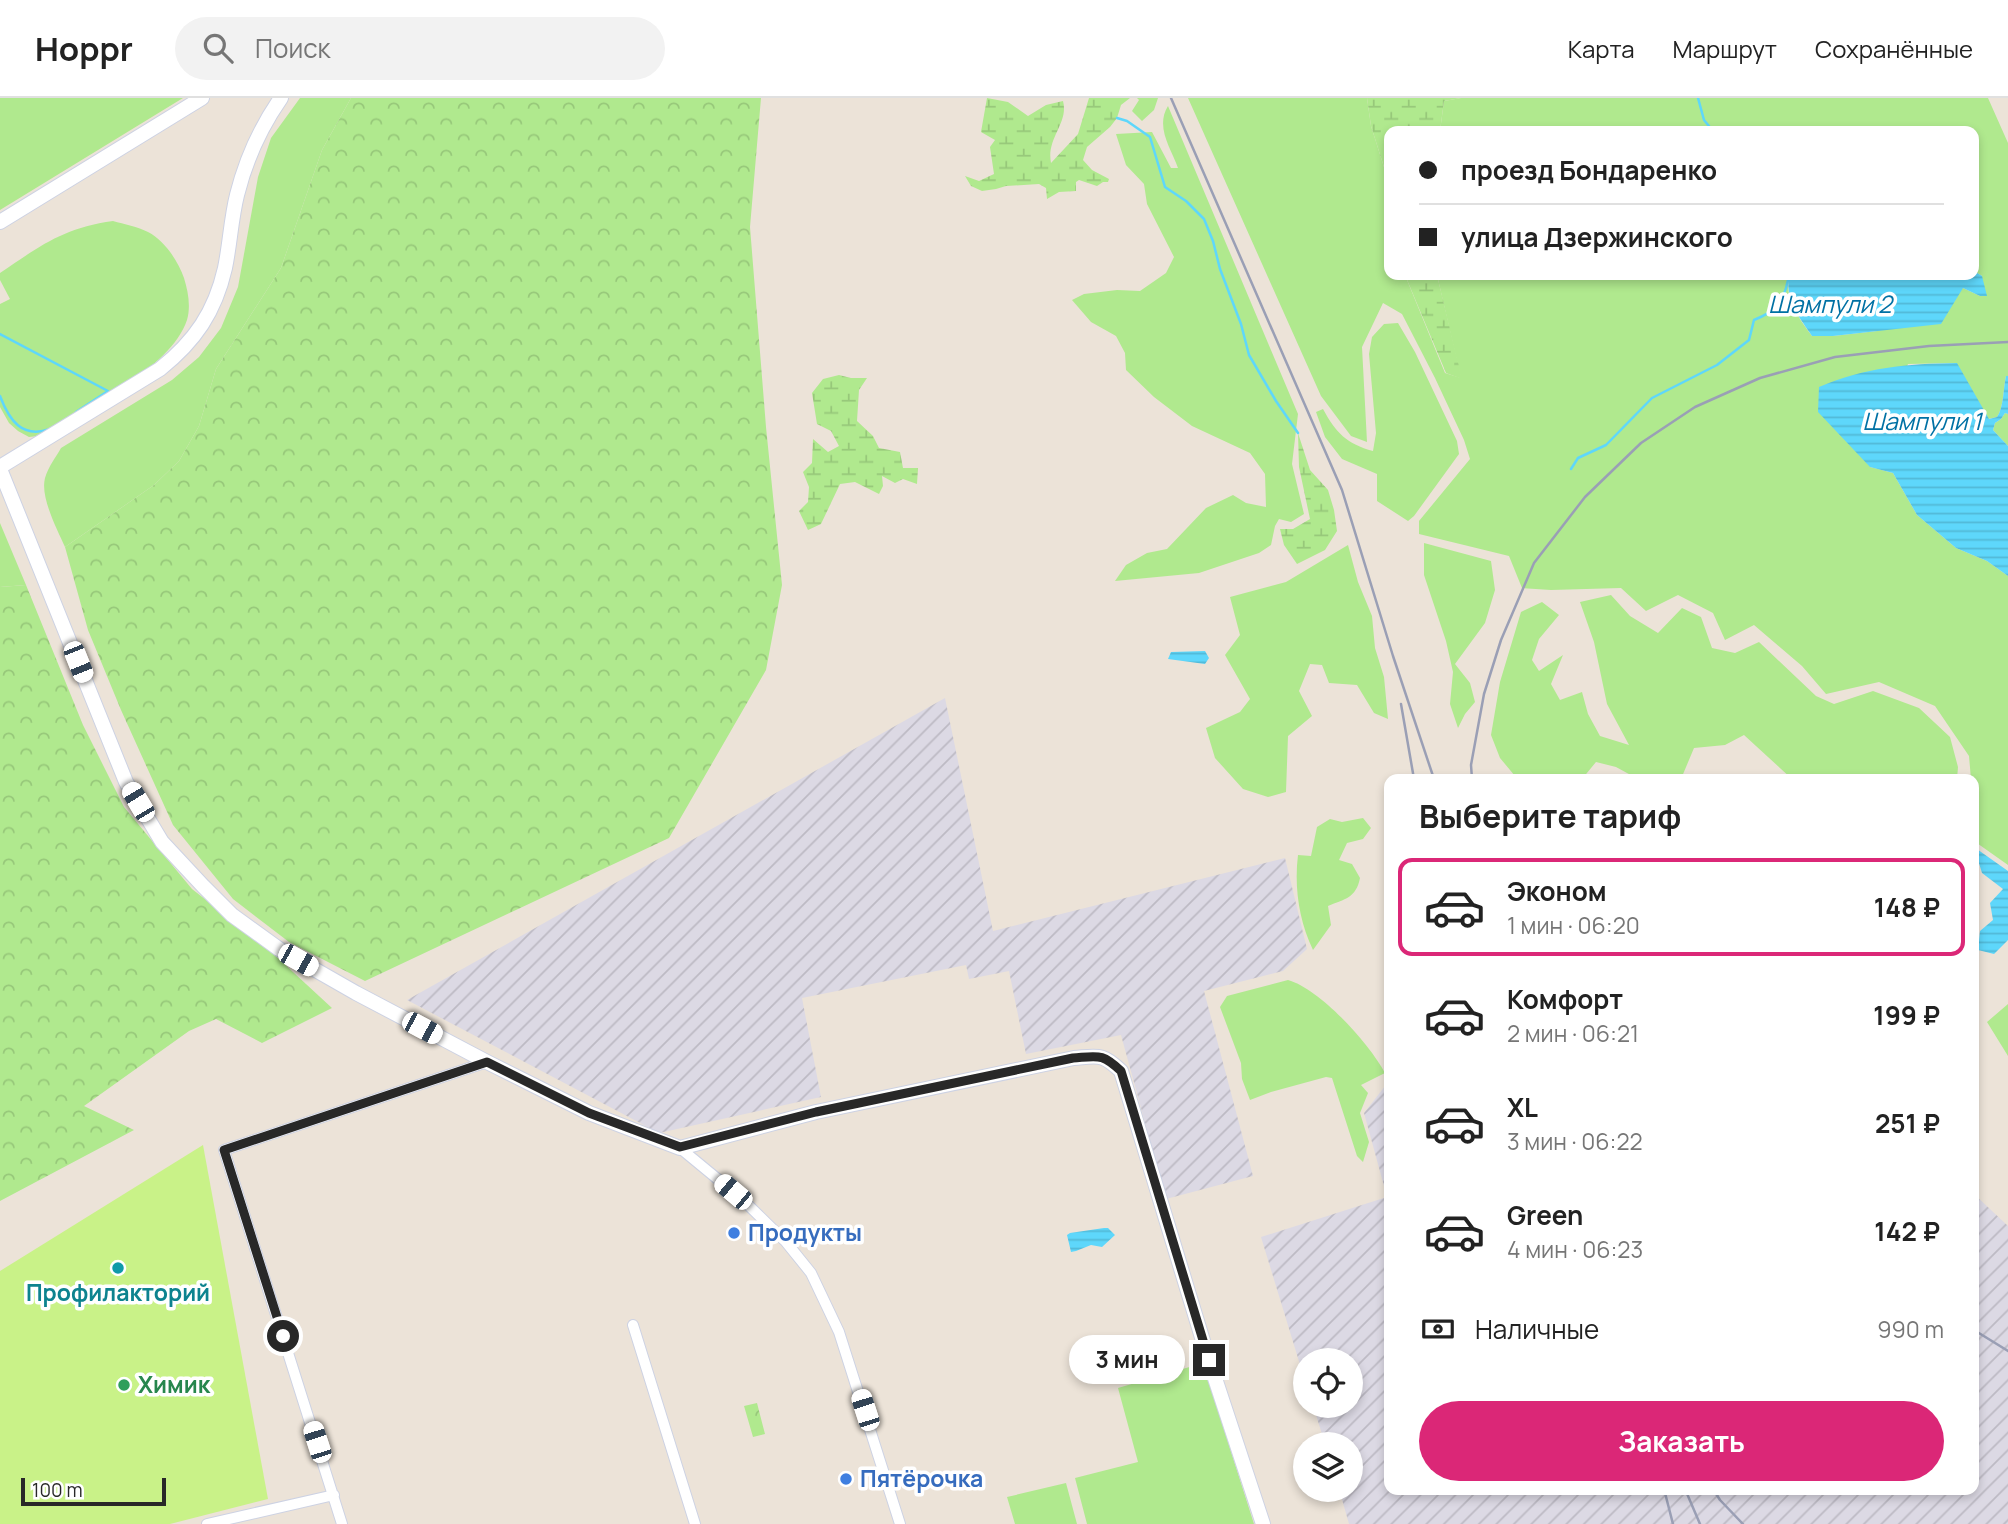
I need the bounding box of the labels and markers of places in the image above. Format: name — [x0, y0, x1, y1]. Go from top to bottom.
place label: Продукты — [748, 1216, 862, 1248]
marker: Продукты — [726, 1225, 742, 1241]
marker: Профилакторий — [110, 1260, 126, 1276]
place label: Профилакторий — [26, 1276, 210, 1308]
place label: Химик — [138, 1368, 211, 1400]
marker: Химик — [116, 1377, 132, 1393]
place label: Пятёрочка — [860, 1462, 983, 1494]
marker: Пятёрочка — [838, 1471, 854, 1487]

